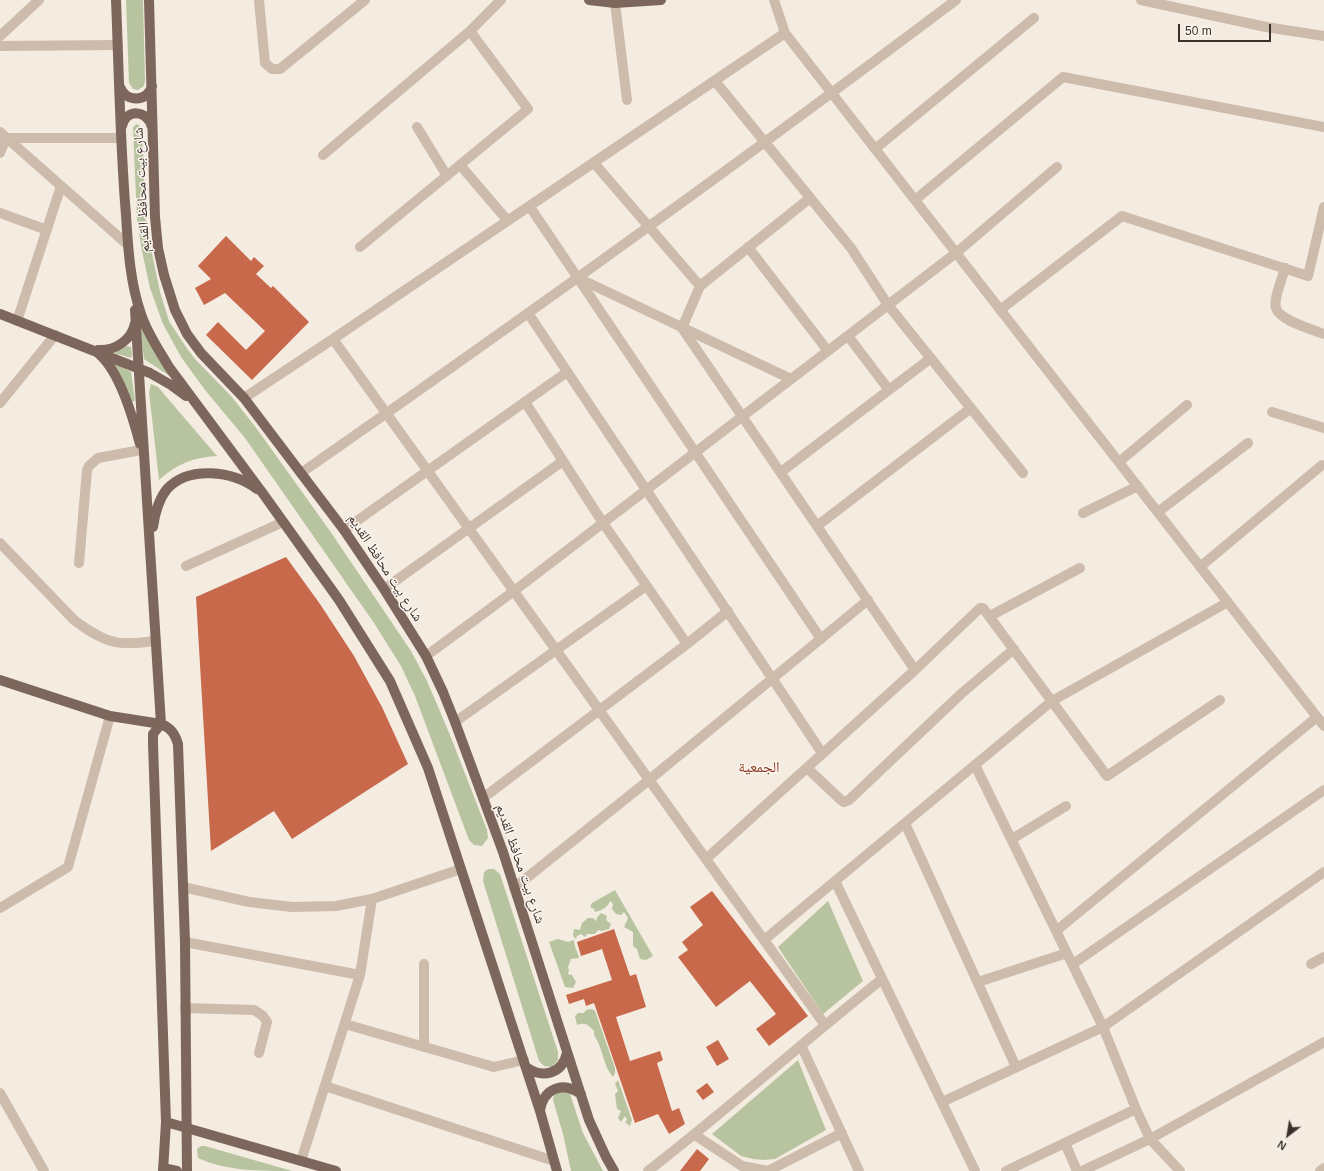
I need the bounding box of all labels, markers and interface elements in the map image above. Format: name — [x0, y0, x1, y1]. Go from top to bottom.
scale bar — [1180, 16, 1273, 42]
text: 50 m — [1185, 24, 1212, 38]
street label: شارع بيت محافظ القديم — [130, 127, 154, 253]
street label: شارع بيت محافظ القديم — [344, 511, 426, 625]
district label: الجمعية — [738, 759, 780, 777]
street label: شارع بيت محافظ القديم — [492, 802, 548, 926]
north arrow — [1268, 1115, 1308, 1155]
text: N — [1275, 1138, 1288, 1152]

